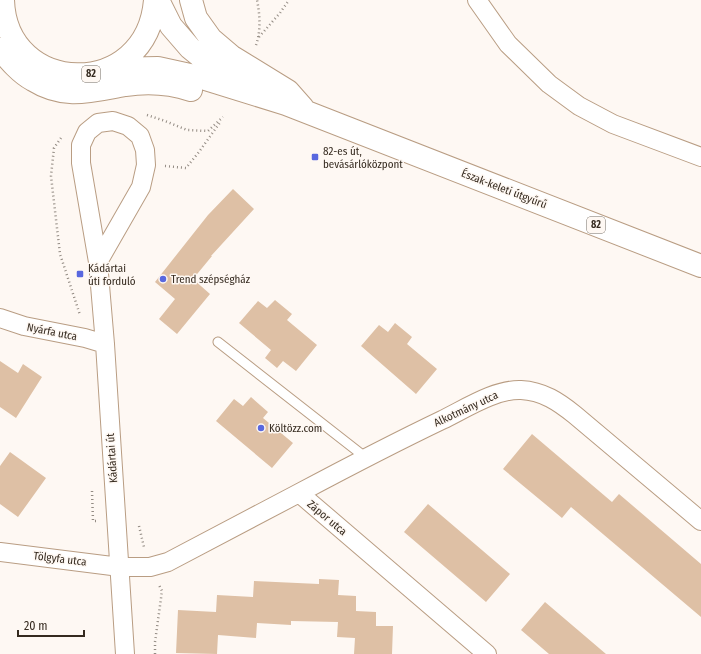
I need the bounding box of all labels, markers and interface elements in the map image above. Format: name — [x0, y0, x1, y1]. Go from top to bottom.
road number: 82 — [82, 66, 100, 82]
place label: 82-es út, bevásárlóközpont — [323, 145, 403, 171]
marker: 82-es út, bevásárlóközpont — [310, 152, 320, 162]
street label: Észak-keleti útgyűrű — [459, 166, 549, 211]
road number: 82 — [587, 217, 605, 233]
place label: Kádártai úti forduló — [88, 262, 136, 288]
marker: Kádártai úti forduló — [75, 269, 85, 279]
place label: Trend szépségház — [171, 273, 251, 286]
marker: Trend szépségház — [158, 274, 168, 284]
street label: Nyárfa utca — [26, 321, 78, 343]
street label: Alkotmány utca — [432, 388, 500, 430]
place label: Költözz.com — [269, 422, 322, 435]
marker: Költözz.com — [256, 423, 266, 433]
street label: Kádártai út — [104, 432, 120, 483]
street label: Zápor utca — [305, 498, 349, 538]
street label: Tölgyfa utca — [33, 549, 87, 569]
scale bar — [18, 612, 84, 638]
text: 20 m — [24, 619, 48, 633]

